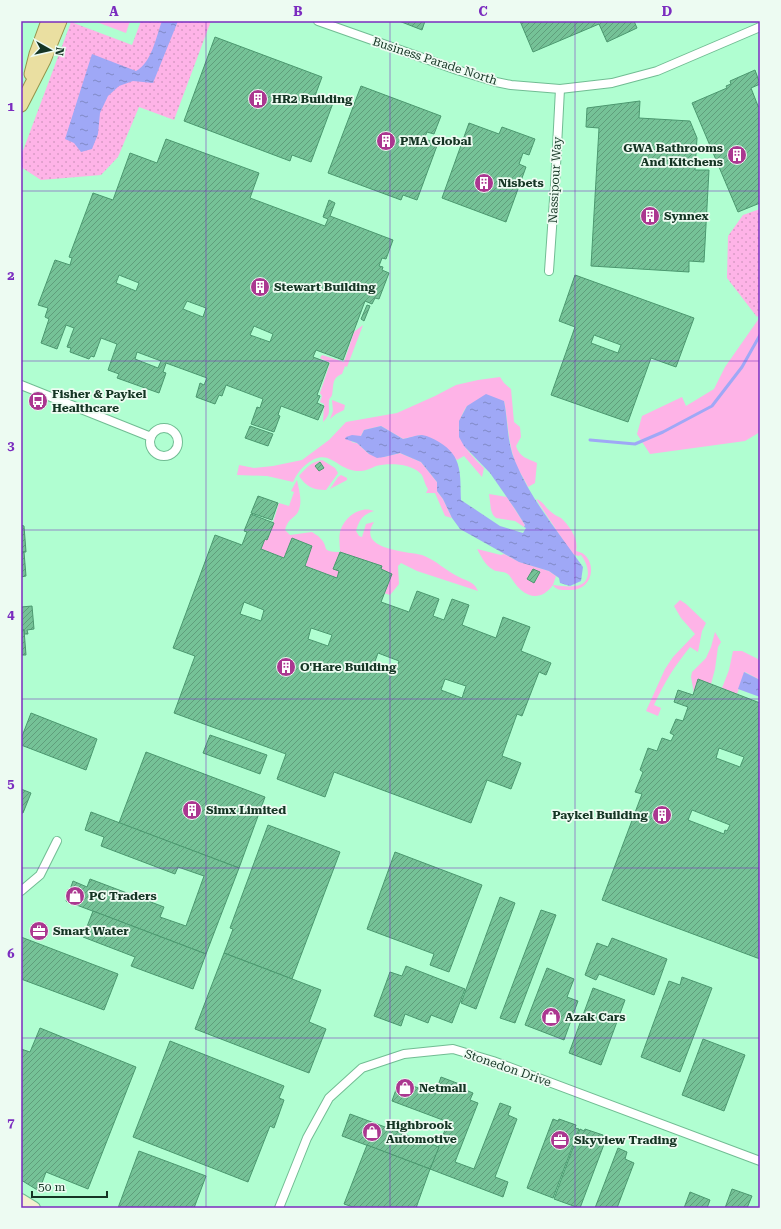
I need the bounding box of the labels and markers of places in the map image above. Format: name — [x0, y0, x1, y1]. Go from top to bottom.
building icon: HR2 Building — [247, 88, 269, 110]
place label: HR2 Building — [272, 92, 353, 106]
building icon: PMA Global — [375, 130, 397, 152]
place label: PMA Global — [400, 134, 472, 148]
place label: GWA Bathrooms And Kitchens — [623, 141, 723, 169]
building icon: GWA Bathrooms And Kitchens — [726, 144, 748, 166]
building icon: Nisbets — [473, 172, 495, 194]
place label: Nisbets — [498, 176, 544, 190]
building icon: Synnex — [639, 205, 661, 227]
place label: Synnex — [664, 209, 709, 223]
building icon: Stewart Building — [249, 276, 271, 298]
place label: Stewart Building — [274, 280, 376, 294]
place label: Fisher & Paykel Healthcare — [52, 387, 146, 415]
bus stop icon: Fisher & Paykel Healthcare — [27, 390, 49, 412]
building icon: O'Hare Building — [275, 656, 297, 678]
place label: O'Hare Building — [300, 660, 397, 674]
building icon: Simx Limited — [181, 799, 203, 821]
place label: Simx Limited — [206, 803, 286, 817]
building icon: Paykel Building — [651, 804, 673, 826]
place label: Paykel Building — [552, 808, 649, 822]
shop icon: PC Traders — [64, 885, 86, 907]
place label: PC Traders — [89, 889, 157, 903]
office icon: Smart Water — [28, 920, 50, 942]
place label: Smart Water — [53, 924, 129, 938]
shop icon: Azak Cars — [540, 1006, 562, 1028]
place label: Azak Cars — [565, 1010, 625, 1024]
shop icon: Netmall — [394, 1077, 416, 1099]
place label: Netmall — [419, 1081, 467, 1095]
place label: Highbrook Automotive — [386, 1118, 457, 1146]
shop icon: Highbrook Automotive — [361, 1121, 383, 1143]
office icon: Skyview Trading — [549, 1129, 571, 1151]
place label: Skyview Trading — [574, 1133, 677, 1147]

